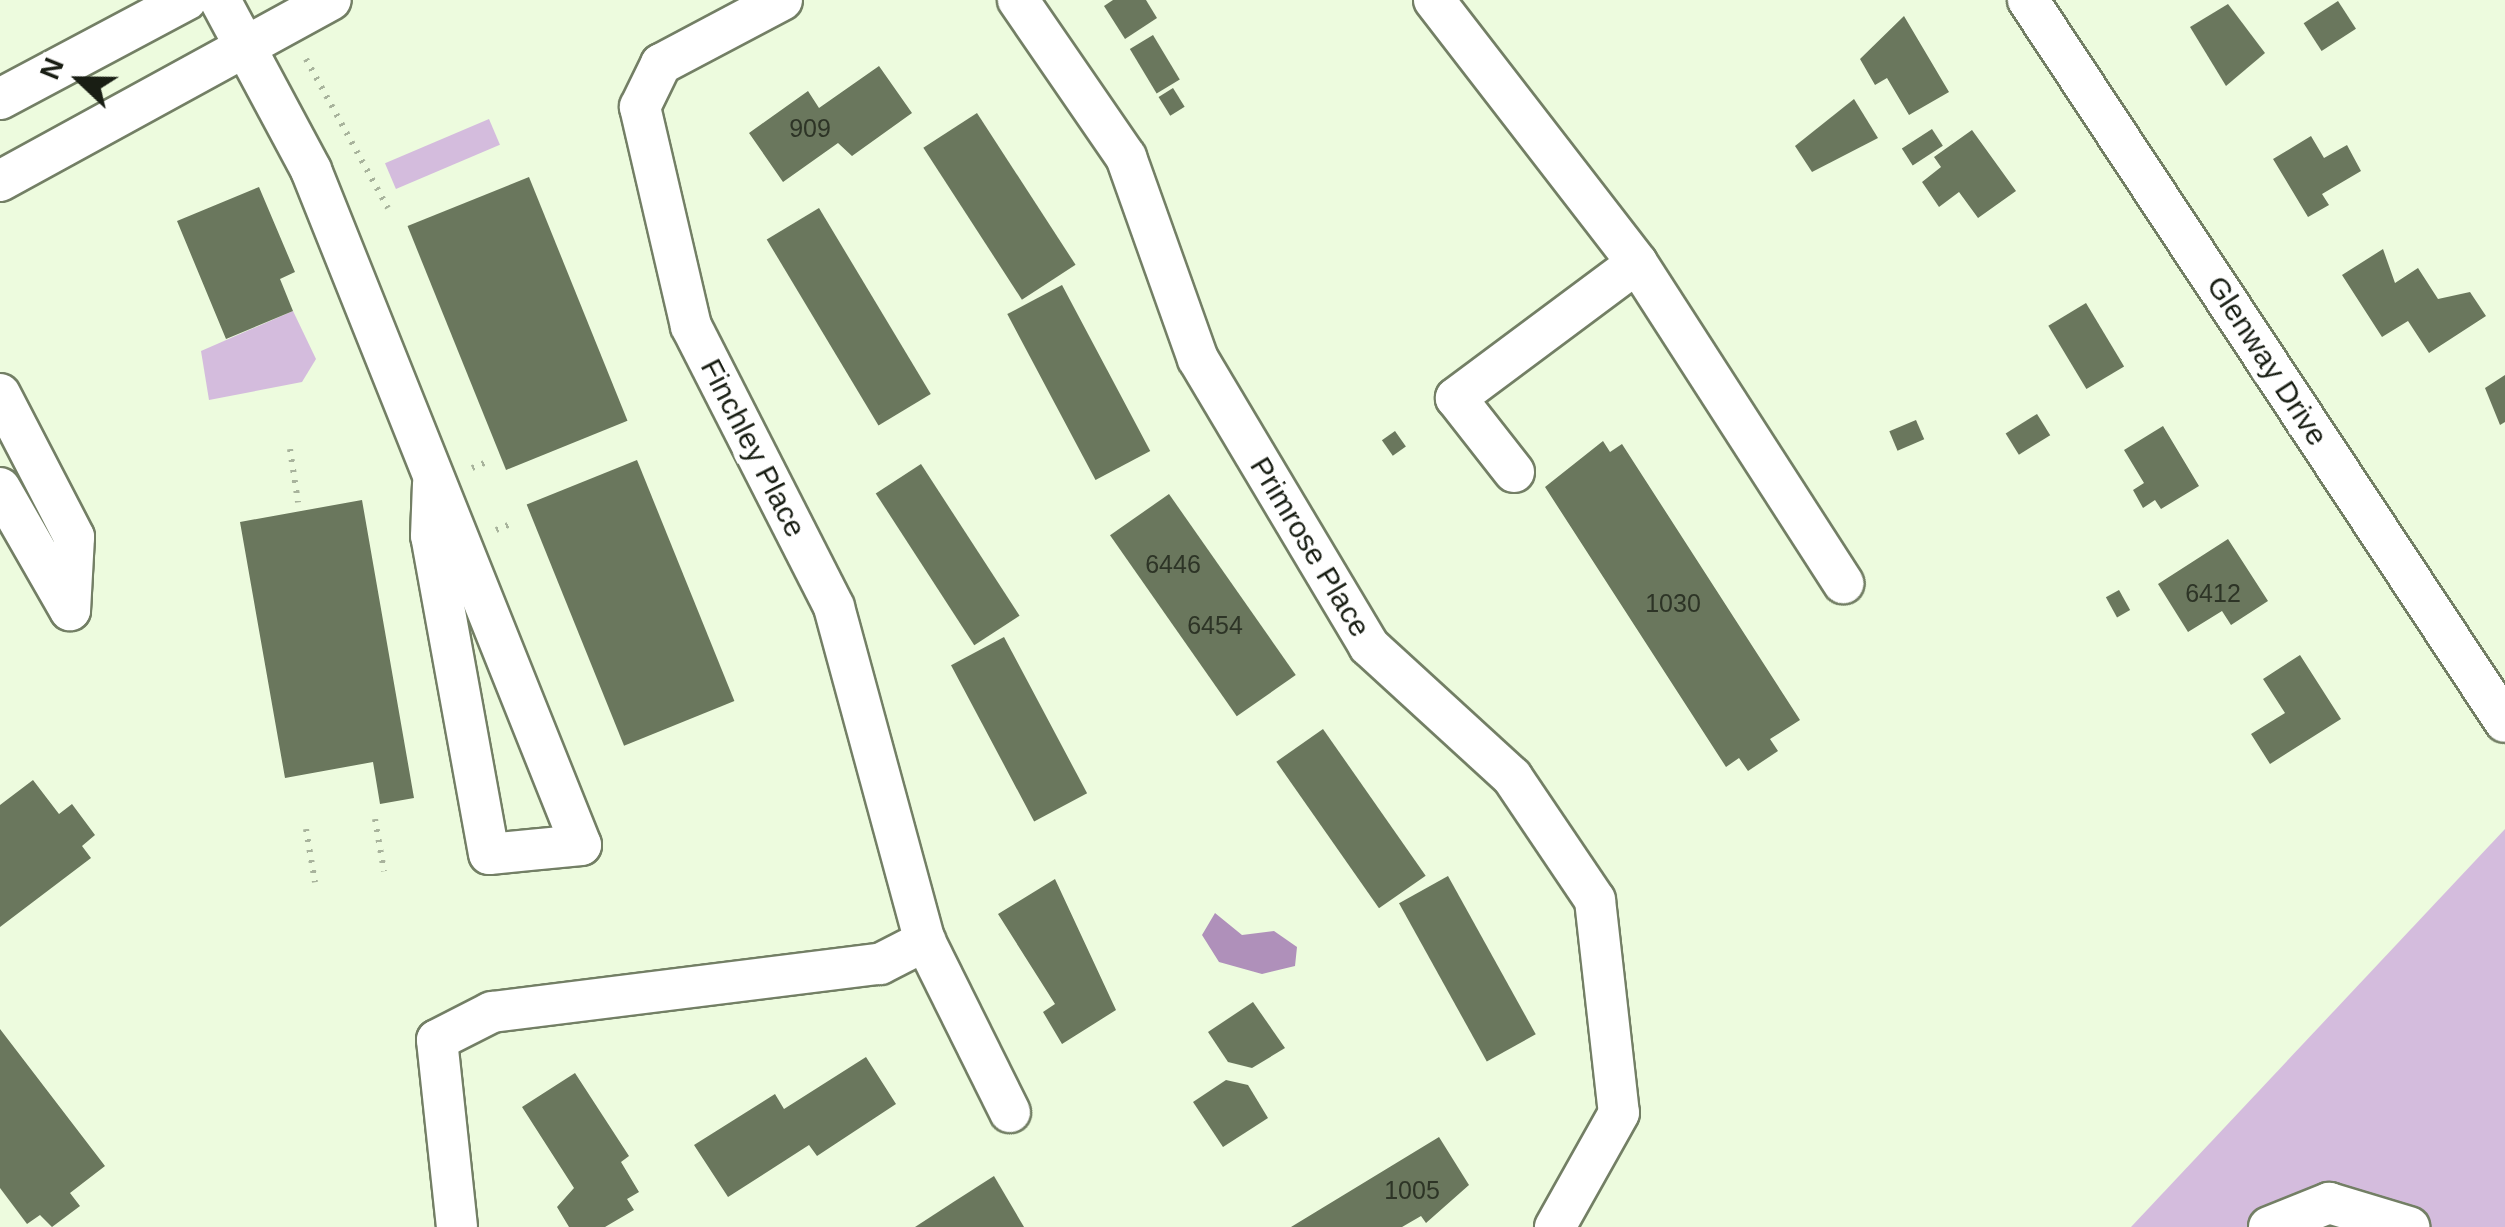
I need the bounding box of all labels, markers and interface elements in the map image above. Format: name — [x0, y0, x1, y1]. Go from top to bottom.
north arrow — [30, 30, 130, 130]
text: N — [34, 53, 70, 84]
house number: 909 — [789, 113, 831, 143]
street label: Glenway Drive — [2199, 269, 2335, 453]
street label: Finchley Place — [693, 353, 813, 543]
street label: Primrose Place — [1242, 451, 1378, 643]
house number: 6446 — [1145, 549, 1201, 579]
house number: 6412 — [2185, 578, 2241, 608]
house number: 1030 — [1645, 588, 1701, 618]
house number: 6454 — [1187, 610, 1243, 640]
house number: 1005 — [1384, 1175, 1440, 1205]

